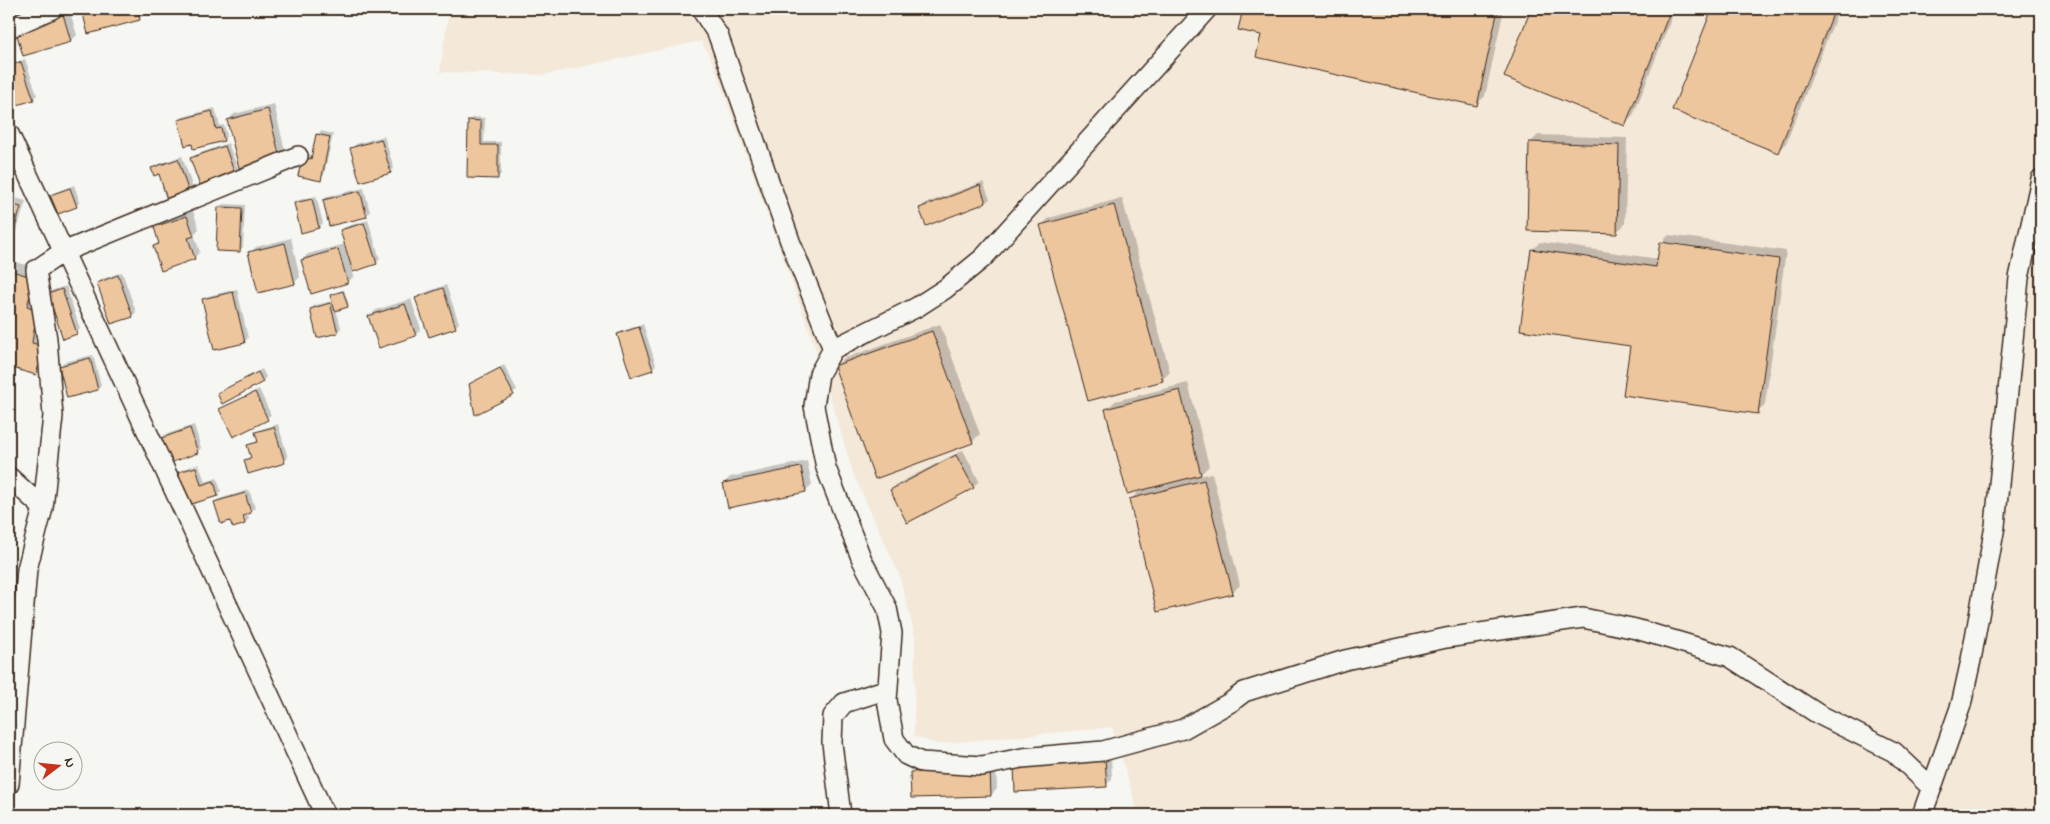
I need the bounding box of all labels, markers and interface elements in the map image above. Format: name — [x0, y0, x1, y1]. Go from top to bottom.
north arrow — [32, 742, 82, 792]
text: N — [58, 755, 80, 770]

